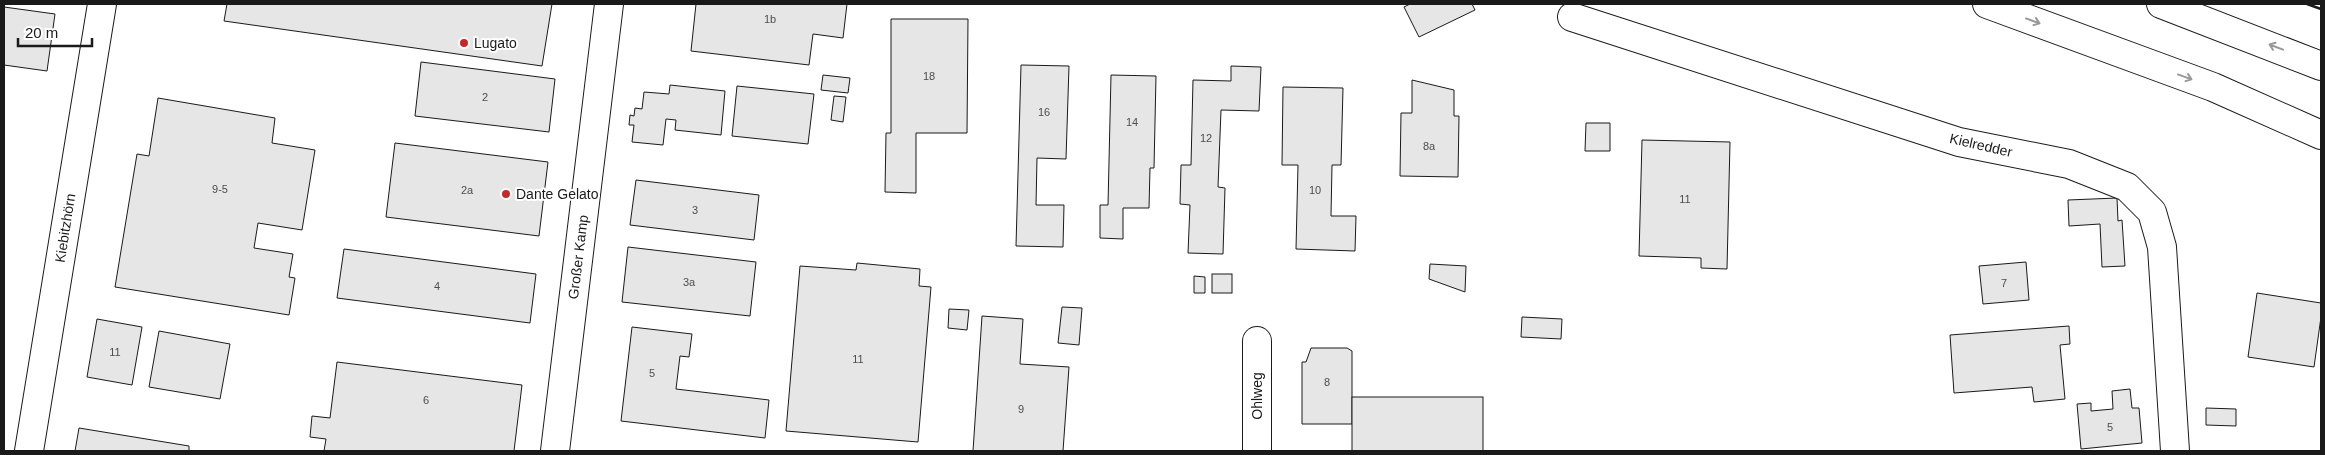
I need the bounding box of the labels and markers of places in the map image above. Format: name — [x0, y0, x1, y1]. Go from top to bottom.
place label: Lugato — [474, 35, 517, 51]
marker: Lugato — [458, 37, 470, 49]
place label: Dante Gelato — [516, 186, 599, 202]
marker: Dante Gelato — [500, 188, 512, 200]

